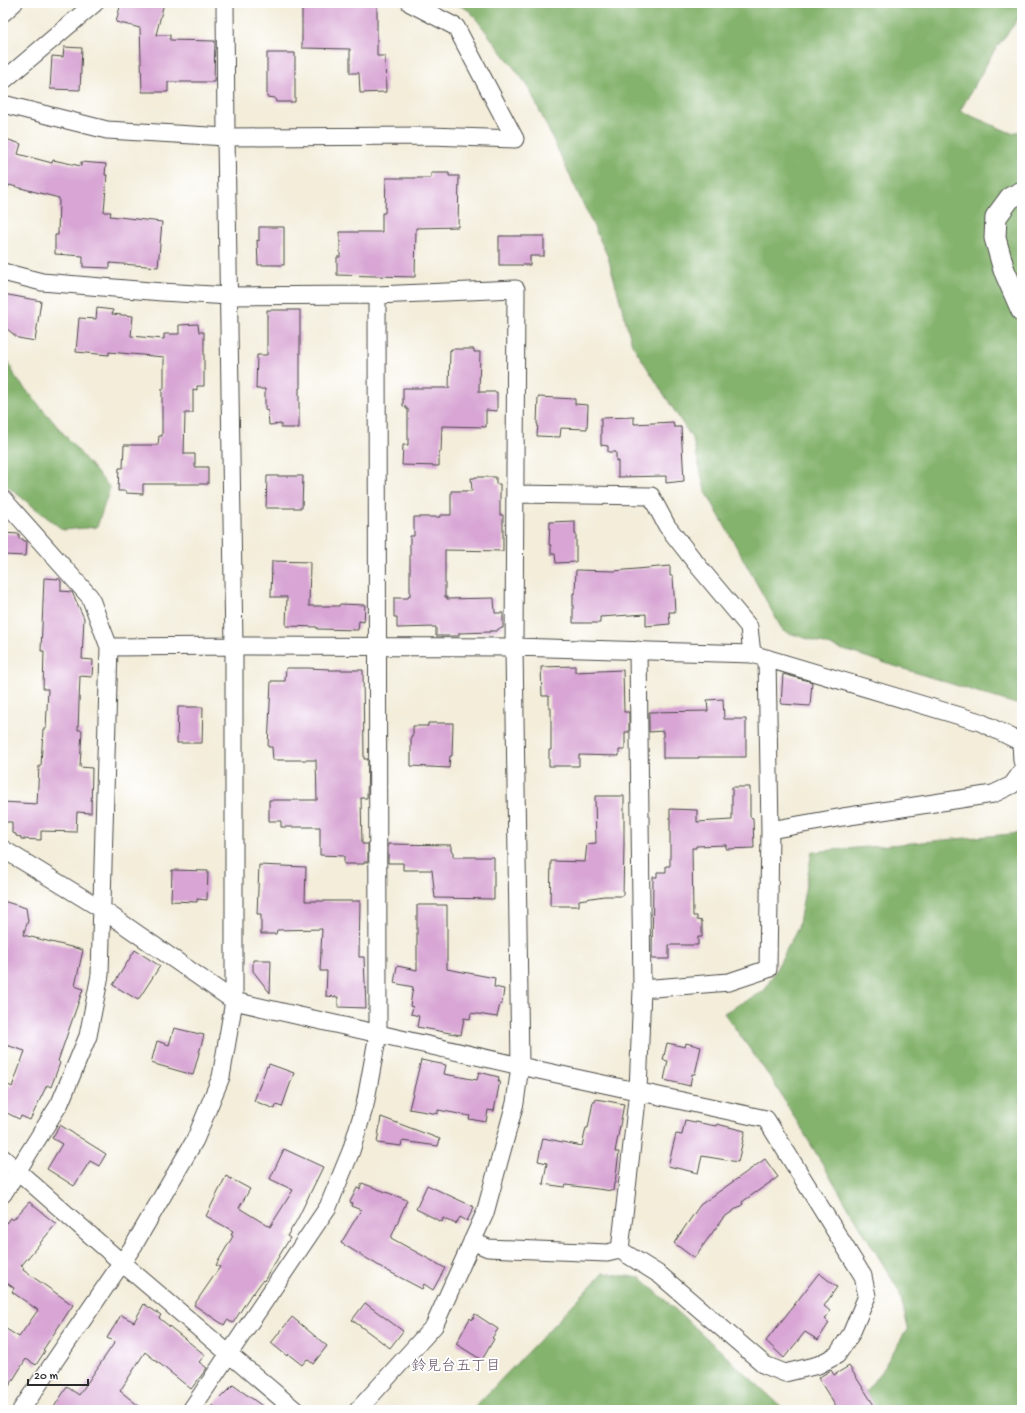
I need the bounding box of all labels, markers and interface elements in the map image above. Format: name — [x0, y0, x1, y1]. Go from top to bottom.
district label: 鈴見台五丁目 — [411, 1357, 501, 1376]
scale bar — [28, 1361, 88, 1387]
text: 20 m — [34, 1370, 59, 1384]

